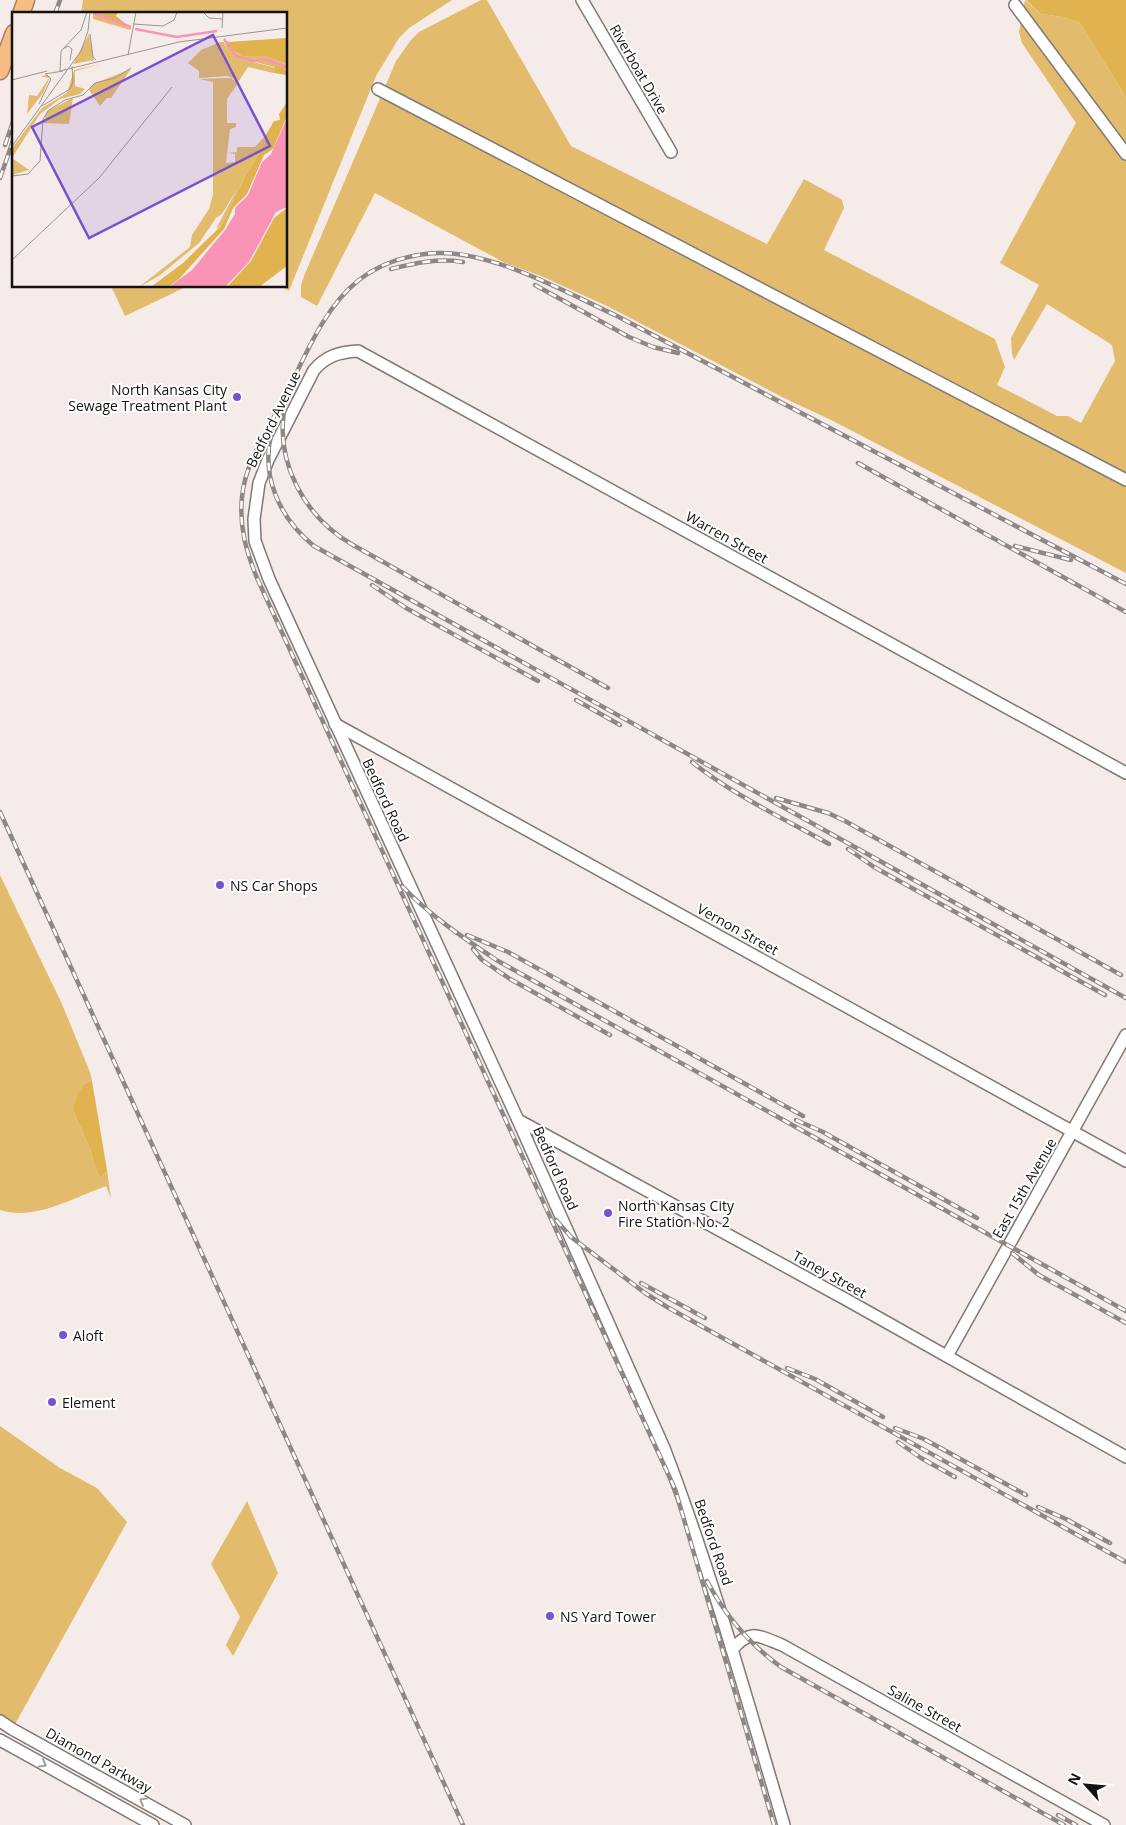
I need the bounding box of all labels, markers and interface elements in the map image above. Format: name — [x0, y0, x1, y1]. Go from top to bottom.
inset map — [12, 12, 288, 288]
street label: Riverboat Drive — [606, 21, 672, 117]
street label: Bedford Avenue — [241, 367, 305, 470]
place label: North Kansas City Sewage Treatment Plant — [68, 380, 228, 415]
marker: North Kansas City Sewage Treatment Plant — [231, 391, 243, 403]
street label: Warren Street — [682, 507, 772, 567]
street label: Bedford Road — [358, 755, 414, 845]
place label: NS Car Shops — [230, 876, 318, 895]
marker: NS Car Shops — [214, 879, 226, 891]
street label: Vernon Street — [694, 899, 782, 959]
street label: Bedford Road — [529, 1123, 583, 1213]
street label: East 15th Avenue — [988, 1134, 1060, 1242]
place label: North Kansas City Fire Station No. 2 — [618, 1196, 735, 1231]
marker: North Kansas City Fire Station No. 2 — [602, 1207, 614, 1219]
street label: Taney Street — [790, 1246, 870, 1302]
place label: Aloft — [73, 1326, 104, 1345]
marker: Aloft — [57, 1329, 69, 1341]
place label: Element — [62, 1393, 116, 1412]
marker: Element — [46, 1396, 58, 1408]
street label: Bedford Road — [690, 1496, 738, 1588]
place label: NS Yard Tower — [560, 1607, 656, 1626]
marker: NS Yard Tower — [544, 1610, 556, 1622]
street label: Saline Street — [885, 1680, 965, 1736]
street label: Diamond Parkway — [43, 1723, 156, 1798]
one-way arrow — [37, 1758, 46, 1768]
north arrow — [1061, 1760, 1111, 1810]
text: N — [1063, 1769, 1085, 1788]
one-way arrow — [139, 1798, 148, 1808]

